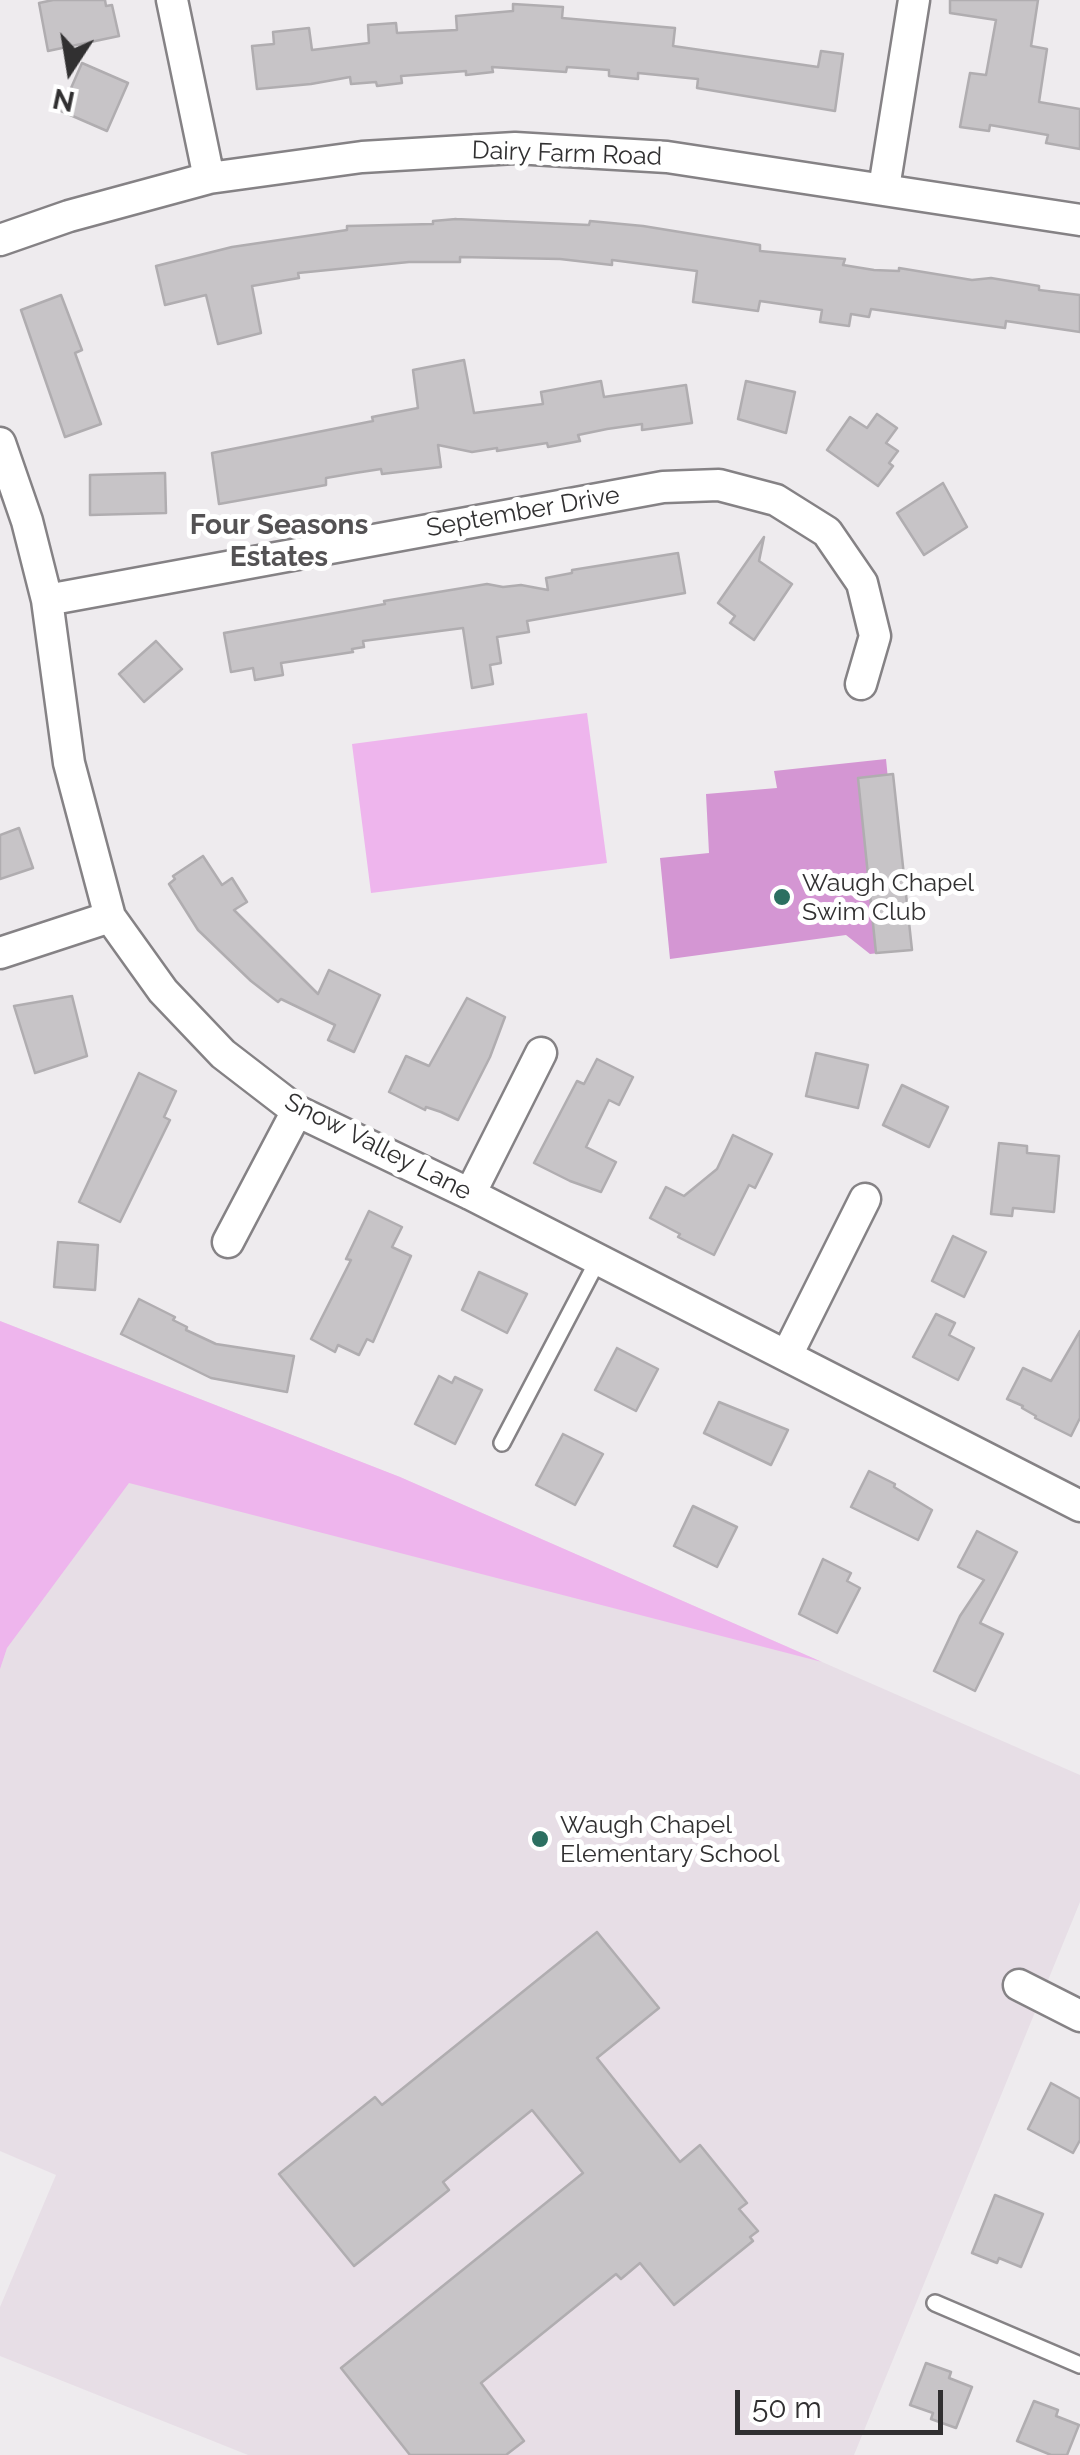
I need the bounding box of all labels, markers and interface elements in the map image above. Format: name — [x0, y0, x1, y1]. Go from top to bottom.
north arrow — [20, 20, 120, 120]
text: N — [50, 81, 78, 118]
street label: Dairy Farm Road — [471, 136, 663, 172]
street label: September Drive — [424, 480, 622, 544]
district label: Four Seasons Estates — [190, 509, 368, 575]
place label: Waugh Chapel Swim Club — [802, 868, 974, 927]
marker: Waugh Chapel Swim Club — [771, 886, 793, 908]
street label: Snow Valley Lane — [280, 1087, 476, 1207]
place label: Waugh Chapel Elementary School — [560, 1810, 780, 1869]
marker: Waugh Chapel Elementary School — [529, 1828, 551, 1850]
scale bar — [740, 2370, 948, 2432]
text: 50 m — [752, 2390, 822, 2425]

